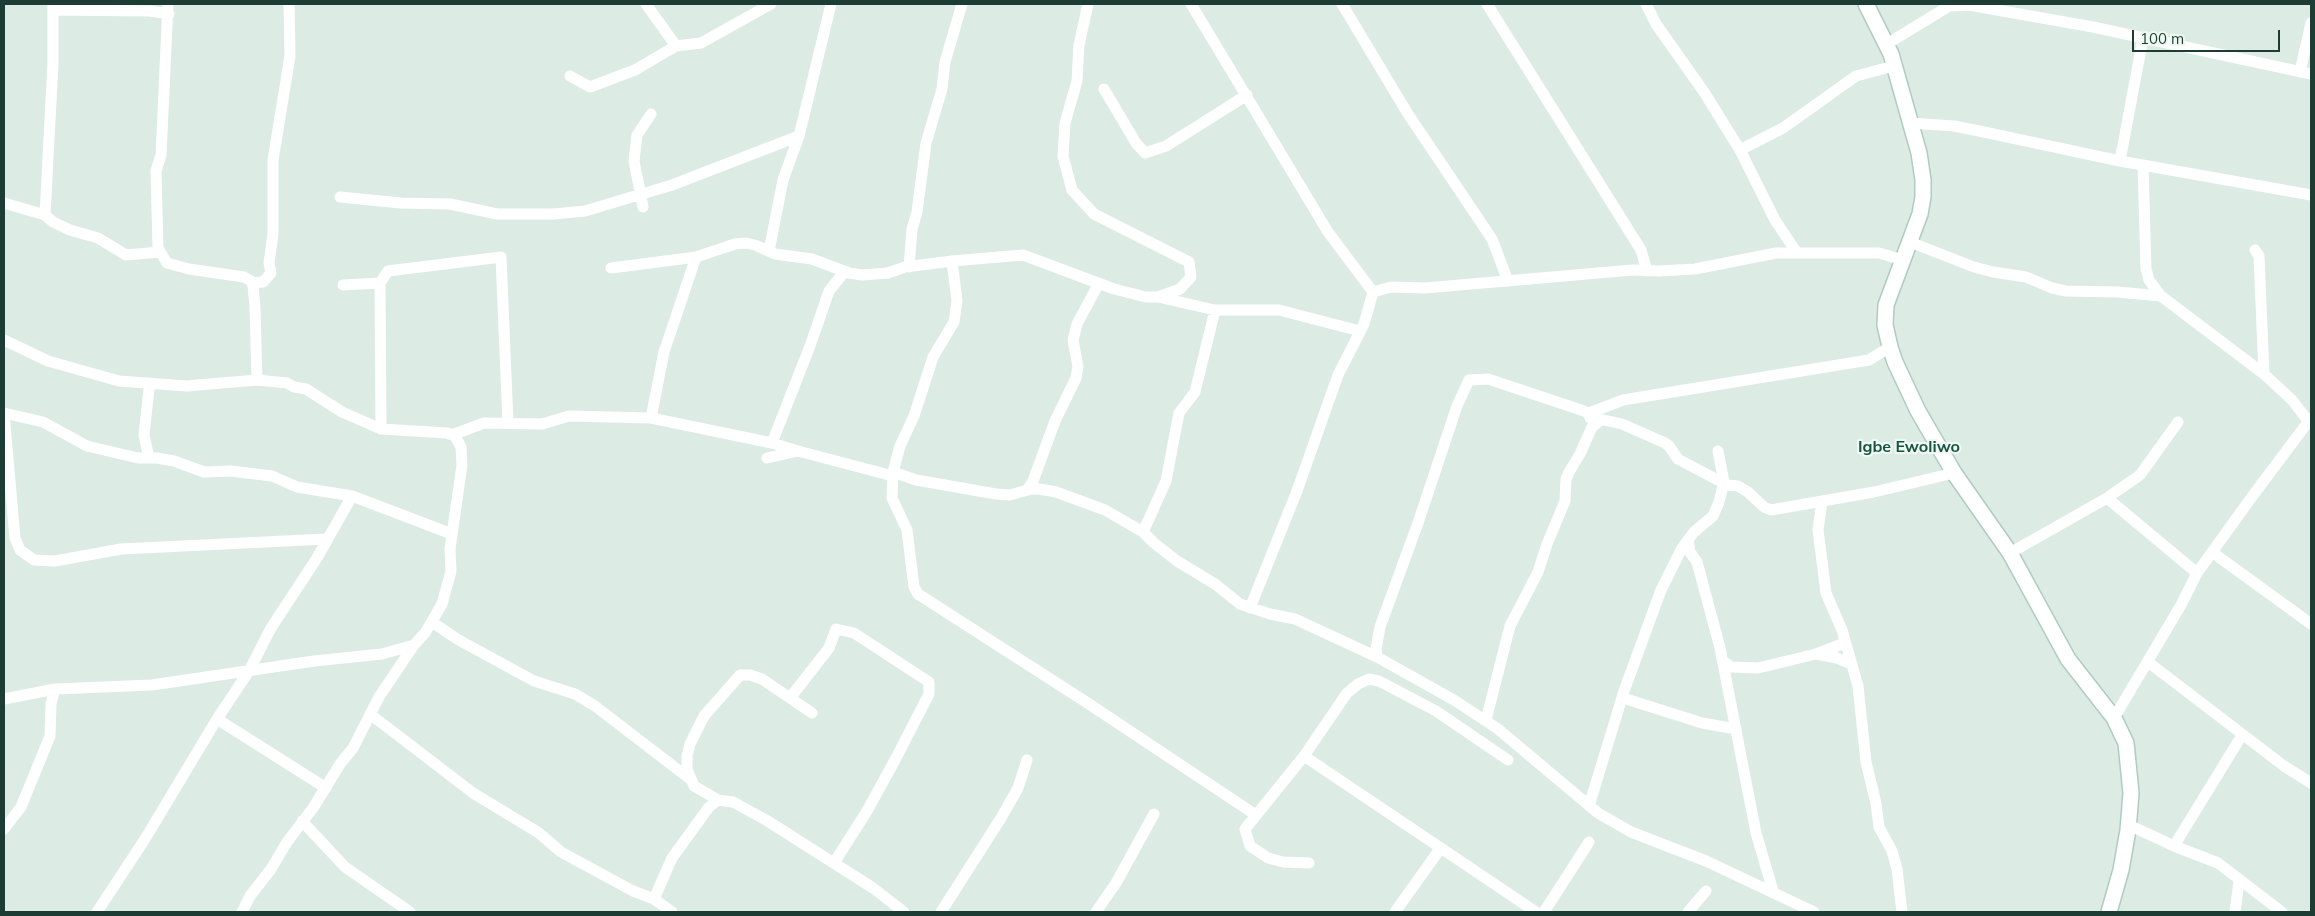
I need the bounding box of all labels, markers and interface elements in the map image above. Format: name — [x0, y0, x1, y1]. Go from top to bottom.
scale bar — [2135, 20, 2282, 52]
text: 100 m — [2140, 29, 2184, 48]
district label: Igbe Ewoliwo — [1858, 437, 1960, 457]

